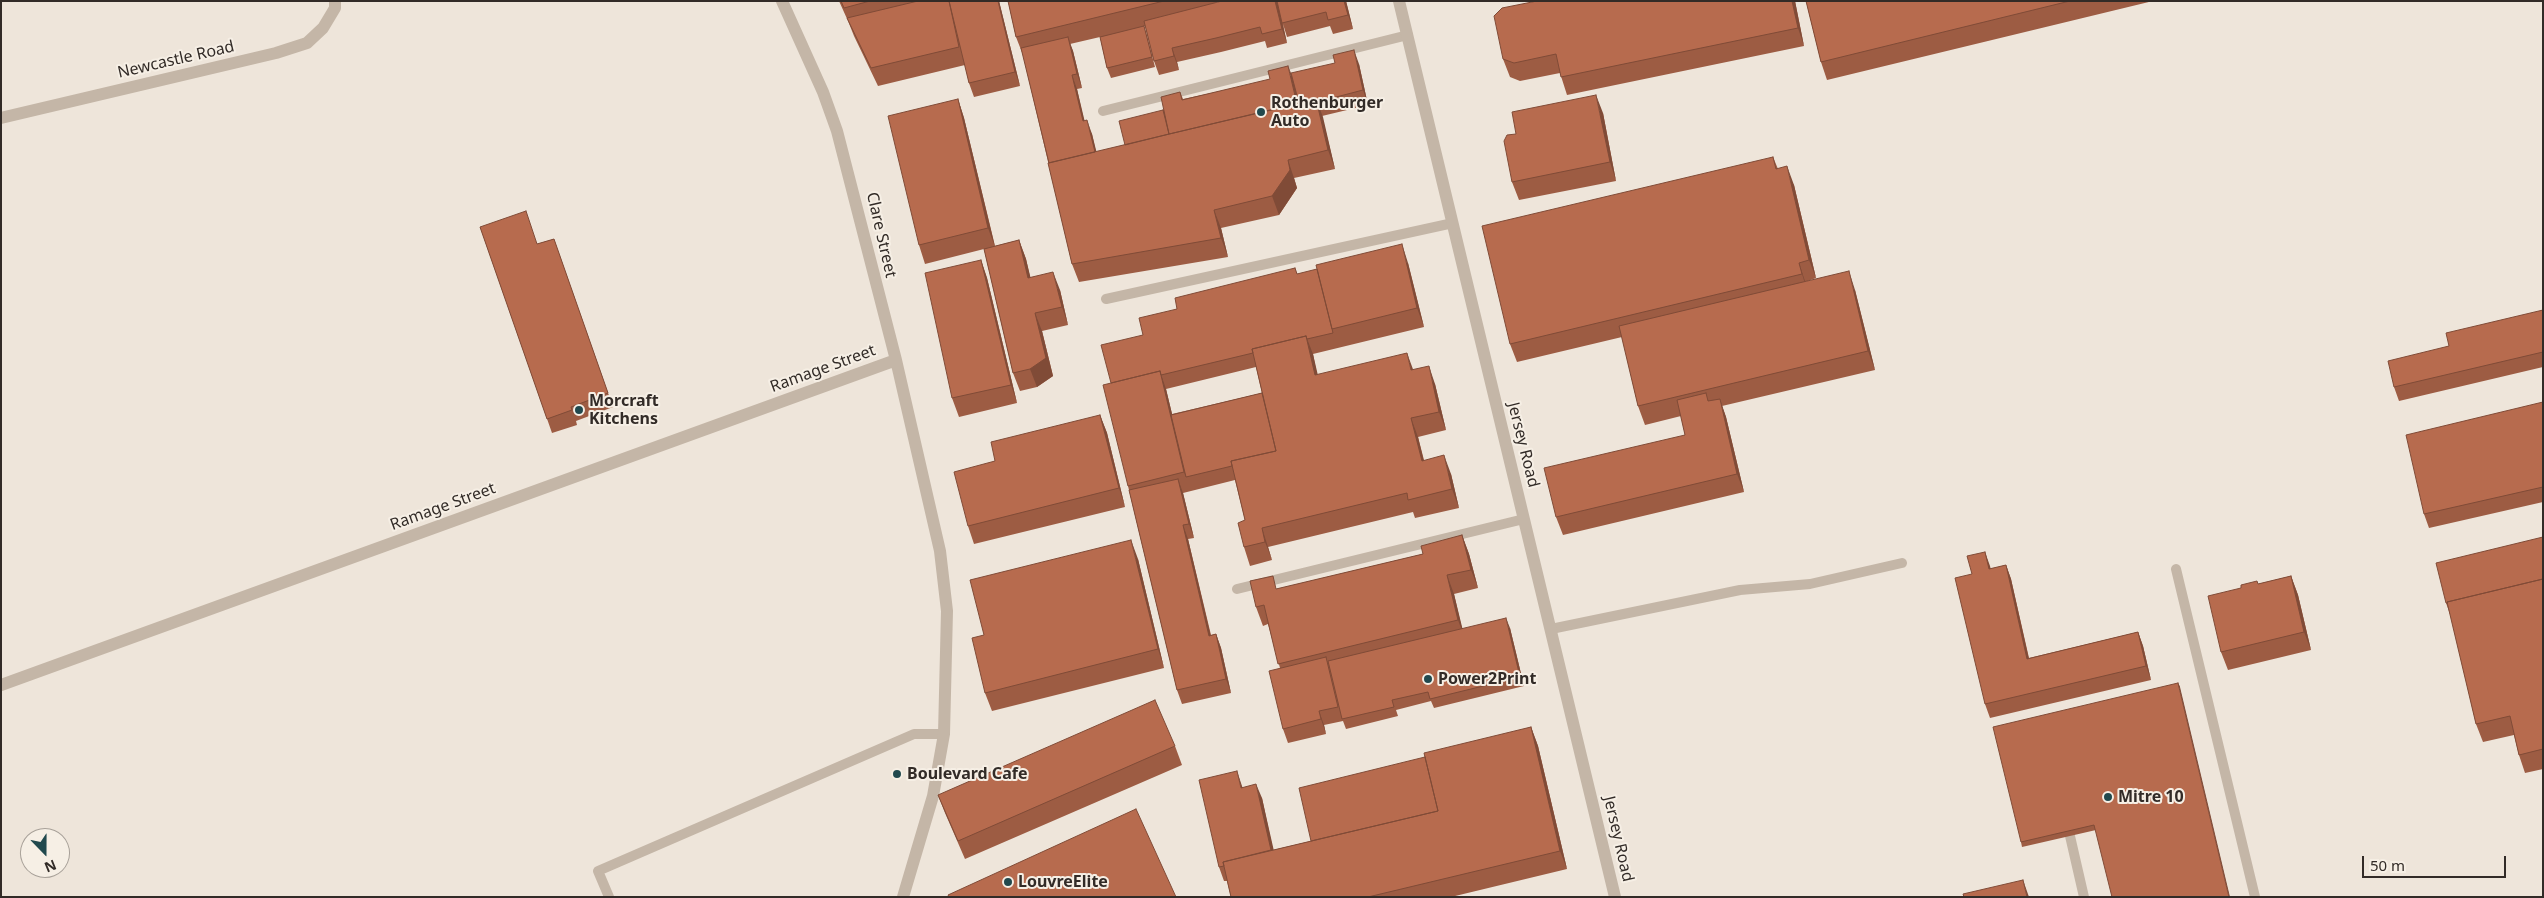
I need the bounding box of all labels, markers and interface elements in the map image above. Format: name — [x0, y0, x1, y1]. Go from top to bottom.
street label: Newcastle Road — [116, 37, 236, 83]
place label: Rothenburger Auto — [1271, 93, 1383, 131]
marker: Rothenburger Auto — [1255, 106, 1267, 118]
street label: Clare Street — [862, 190, 900, 280]
street label: Ramage Street — [768, 341, 878, 397]
place label: Morcraft Kitchens — [589, 391, 659, 429]
street label: Jersey Road — [1503, 400, 1543, 490]
marker: Morcraft Kitchens — [573, 404, 585, 416]
street label: Ramage Street — [388, 479, 498, 535]
place label: Power2Print — [1438, 669, 1536, 689]
marker: Power2Print — [1422, 673, 1434, 685]
place label: Boulevard Cafe — [907, 764, 1027, 784]
marker: Boulevard Cafe — [891, 768, 903, 780]
place label: Mitre 10 — [2118, 787, 2184, 807]
marker: Mitre 10 — [2102, 791, 2114, 803]
street label: Jersey Road — [1599, 794, 1637, 884]
north arrow — [20, 828, 70, 878]
scale bar — [2364, 846, 2508, 878]
text: N — [42, 855, 59, 877]
text: 50 m — [2370, 855, 2405, 875]
place label: LouvreElite — [1018, 872, 1108, 892]
marker: LouvreElite — [1002, 876, 1014, 888]

